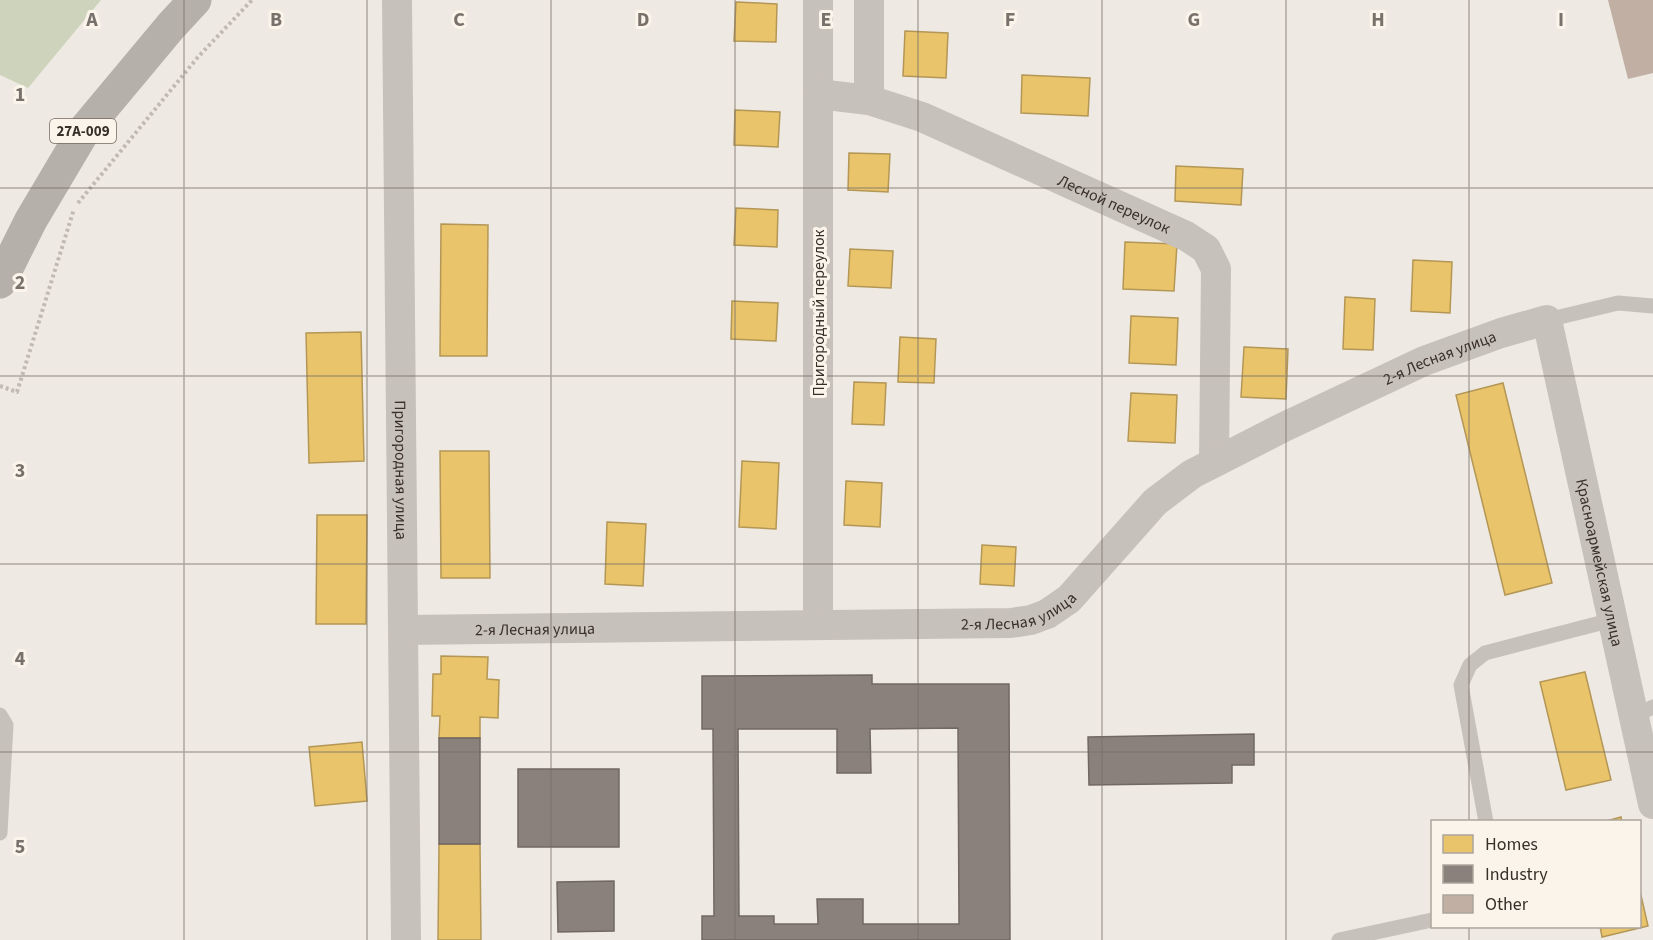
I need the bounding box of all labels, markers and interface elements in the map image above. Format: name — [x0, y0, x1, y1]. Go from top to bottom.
text: A — [85, 6, 98, 34]
text: B — [270, 6, 282, 34]
text: C — [453, 6, 465, 34]
text: D — [637, 6, 649, 34]
text: E — [821, 6, 831, 34]
text: F — [1005, 6, 1015, 34]
text: G — [1188, 6, 1200, 34]
text: H — [1371, 6, 1385, 34]
text: I — [1558, 6, 1564, 34]
text: 1 — [15, 81, 25, 109]
road number: 27А-009 — [50, 119, 116, 143]
street label: Лесной переулок — [1054, 170, 1174, 240]
street label: Пригородный переулок — [808, 229, 830, 397]
text: 2 — [15, 269, 25, 297]
street label: 2-я Лесная улица — [1380, 326, 1499, 391]
street label: Пригородная улица — [389, 400, 412, 540]
text: 3 — [15, 457, 25, 485]
street label: Красноармейская улица — [1570, 477, 1628, 649]
street label: 2-я Лесная улица — [961, 588, 1082, 636]
street label: 2-я Лесная улица — [475, 618, 595, 641]
text: 4 — [15, 645, 26, 673]
legend — [1431, 820, 1641, 928]
text: Homes — [1485, 832, 1538, 857]
text: 5 — [15, 833, 25, 861]
text: Industry — [1485, 862, 1548, 887]
text: Other — [1485, 892, 1529, 917]

